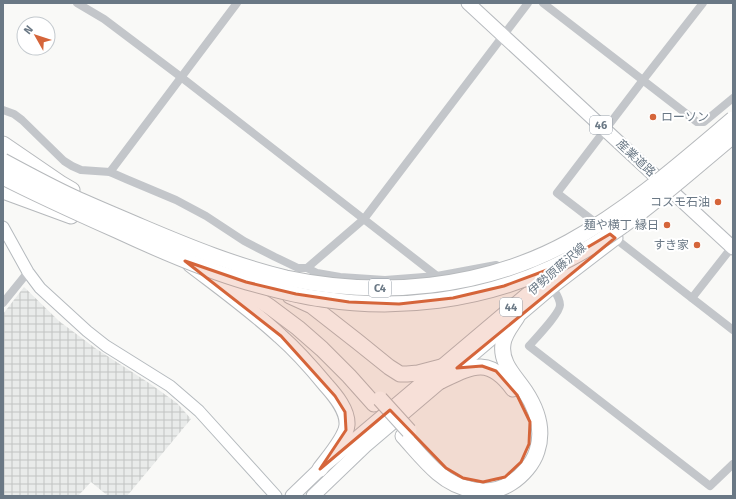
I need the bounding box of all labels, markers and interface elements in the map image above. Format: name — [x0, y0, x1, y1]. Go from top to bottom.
north arrow — [16, 16, 56, 56]
text: N — [21, 23, 36, 37]
place label: ローソン — [661, 110, 709, 124]
marker: ローソン — [648, 112, 658, 122]
road number: 46 — [590, 116, 612, 134]
street label: 産業道路 — [614, 137, 658, 179]
place label: コスモ石油 — [650, 195, 710, 209]
marker: コスモ石油 — [713, 197, 723, 207]
place label: 麺や横丁 縁日 — [584, 218, 659, 232]
marker: 麺や横丁 縁日 — [662, 220, 672, 230]
place label: すき家 — [653, 238, 689, 252]
street label: 伊勢原藤沢線 — [525, 240, 589, 298]
marker: すき家 — [692, 240, 702, 250]
road number: C4 — [369, 279, 391, 297]
road number: 44 — [500, 298, 522, 316]

